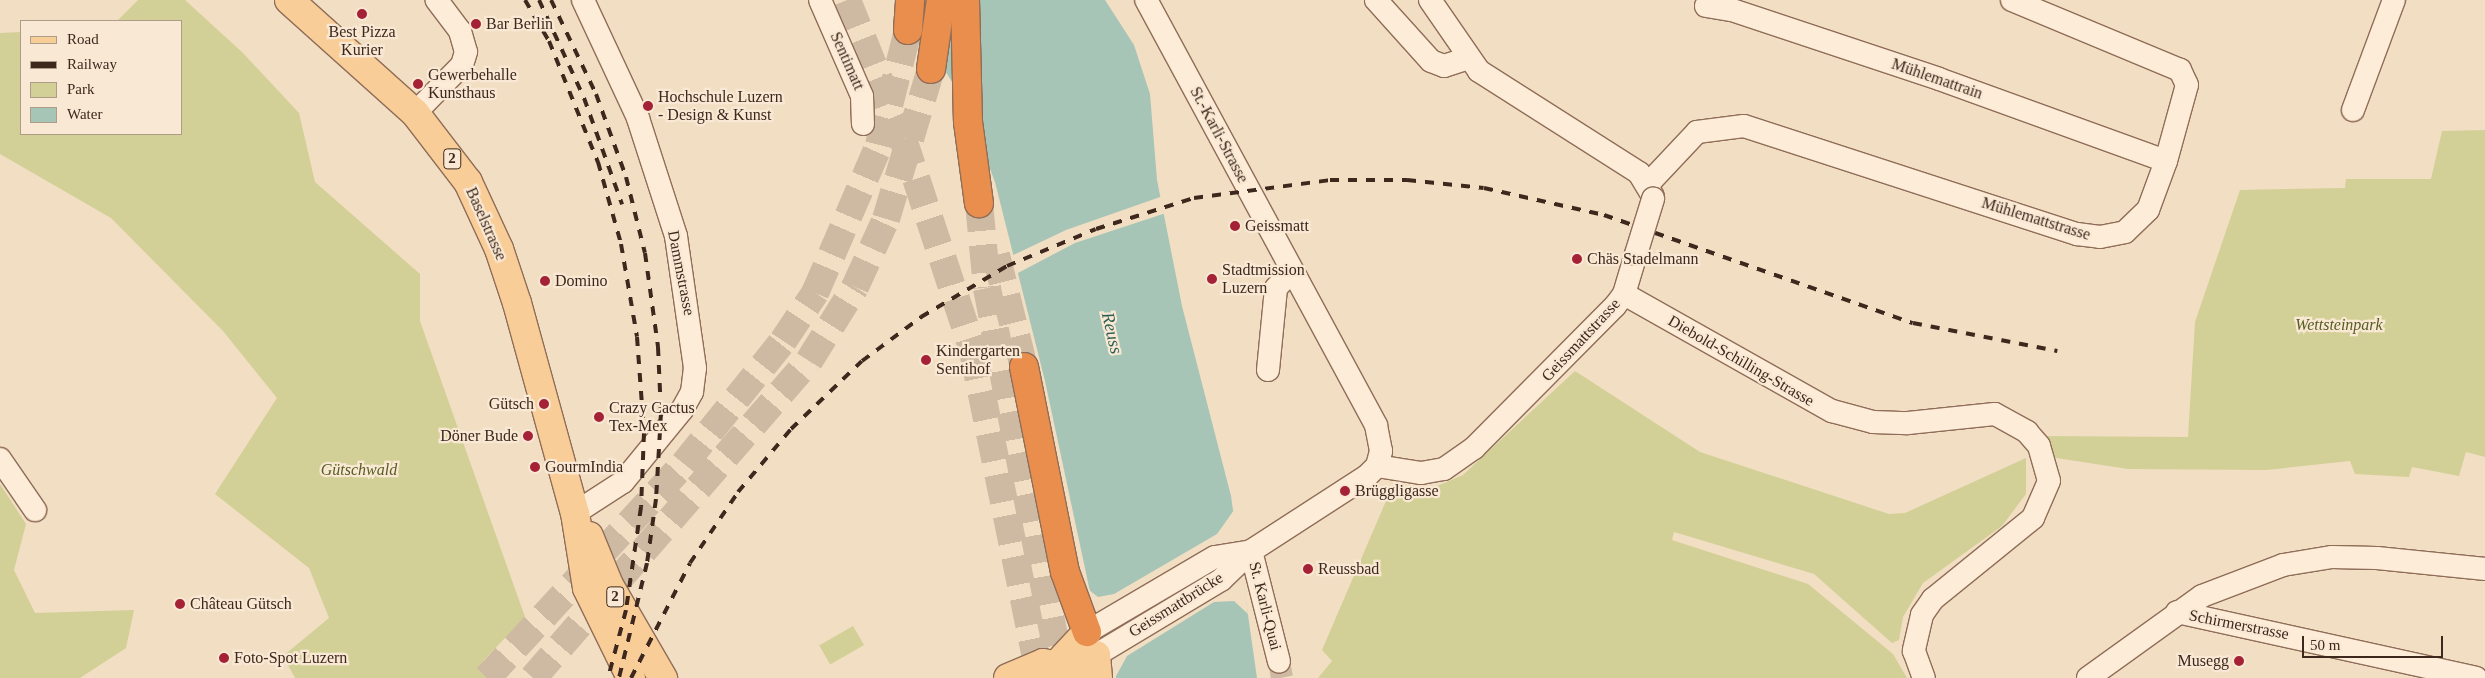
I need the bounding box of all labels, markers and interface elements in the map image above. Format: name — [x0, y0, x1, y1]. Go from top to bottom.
marker: Best Pizza Kurier — [356, 8, 368, 20]
place label: Bar Berlin — [486, 14, 553, 34]
marker: Bar Berlin — [470, 18, 482, 30]
legend — [20, 20, 182, 135]
place label: Best Pizza Kurier — [328, 22, 396, 60]
street label: Sentimatt — [826, 29, 868, 93]
text: Road — [67, 31, 99, 47]
street label: Mühlemattrain — [1889, 54, 1985, 104]
text: Railway — [67, 56, 117, 72]
place label: Gewerbehalle Kunsthaus — [428, 65, 517, 103]
marker: Gewerbehalle Kunsthaus — [412, 78, 424, 90]
text: Park — [67, 81, 95, 97]
street label: St.-Karli-Strasse — [1186, 84, 1252, 186]
place label: Hochschule Luzern - Design & Kunst — [658, 87, 783, 125]
marker: Hochschule Luzern - Design & Kunst — [642, 100, 654, 112]
text: Water — [67, 106, 102, 122]
road number: 2 — [443, 146, 461, 172]
street label: Baselstrasse — [461, 184, 511, 264]
street label: Mühlemattstrasse — [1979, 193, 2093, 245]
place label: Geissmatt — [1245, 216, 1309, 236]
marker: Geissmatt — [1229, 220, 1241, 232]
street label: Dammstrasse — [663, 229, 699, 317]
place label: Chäs Stadelmann — [1587, 249, 1699, 269]
marker: Chäs Stadelmann — [1571, 253, 1583, 265]
place label: Stadtmission Luzern — [1222, 260, 1305, 298]
place label: Domino — [555, 271, 607, 291]
marker: Stadtmission Luzern — [1206, 273, 1218, 285]
marker: Domino — [539, 275, 551, 287]
street label: Geissmattstrasse — [1538, 294, 1624, 386]
water label: Reuss — [1097, 310, 1127, 356]
street label: Diebold-Schilling-Strasse — [1665, 311, 1817, 411]
park label: Wettsteinpark — [2295, 315, 2383, 335]
place label: Kindergarten Sentihof — [936, 341, 1020, 379]
marker: Kindergarten Sentihof — [920, 354, 932, 366]
place label: Gütsch — [489, 394, 534, 414]
marker: Gütsch — [538, 398, 550, 410]
place label: Crazy Cactus Tex-Mex — [609, 398, 695, 436]
marker: Crazy Cactus Tex-Mex — [593, 411, 605, 423]
place label: Döner Bude — [440, 426, 518, 446]
marker: Döner Bude — [522, 430, 534, 442]
place label: GourmIndia — [545, 457, 623, 477]
park label: Gütschwald — [321, 460, 397, 480]
marker: GourmIndia — [529, 461, 541, 473]
place label: Brüggligasse — [1355, 481, 1439, 501]
marker: Brüggligasse — [1339, 485, 1351, 497]
place label: Reussbad — [1318, 559, 1379, 579]
street label: St. Karli-Quai — [1245, 560, 1285, 652]
marker: Reussbad — [1302, 563, 1314, 575]
street label: Geissmattbrücke — [1125, 568, 1227, 642]
road number: 2 — [606, 584, 624, 610]
place label: Château Gütsch — [190, 594, 292, 614]
marker: Château Gütsch — [174, 598, 186, 610]
street label: Schirmerstrasse — [2187, 606, 2291, 644]
scale bar — [2305, 626, 2446, 658]
text: 50 m — [2310, 637, 2340, 653]
place label: Foto-Spot Luzern — [234, 648, 347, 668]
place label: Musegg — [2177, 651, 2229, 671]
marker: Foto-Spot Luzern — [218, 652, 230, 664]
marker: Musegg — [2233, 655, 2245, 667]

